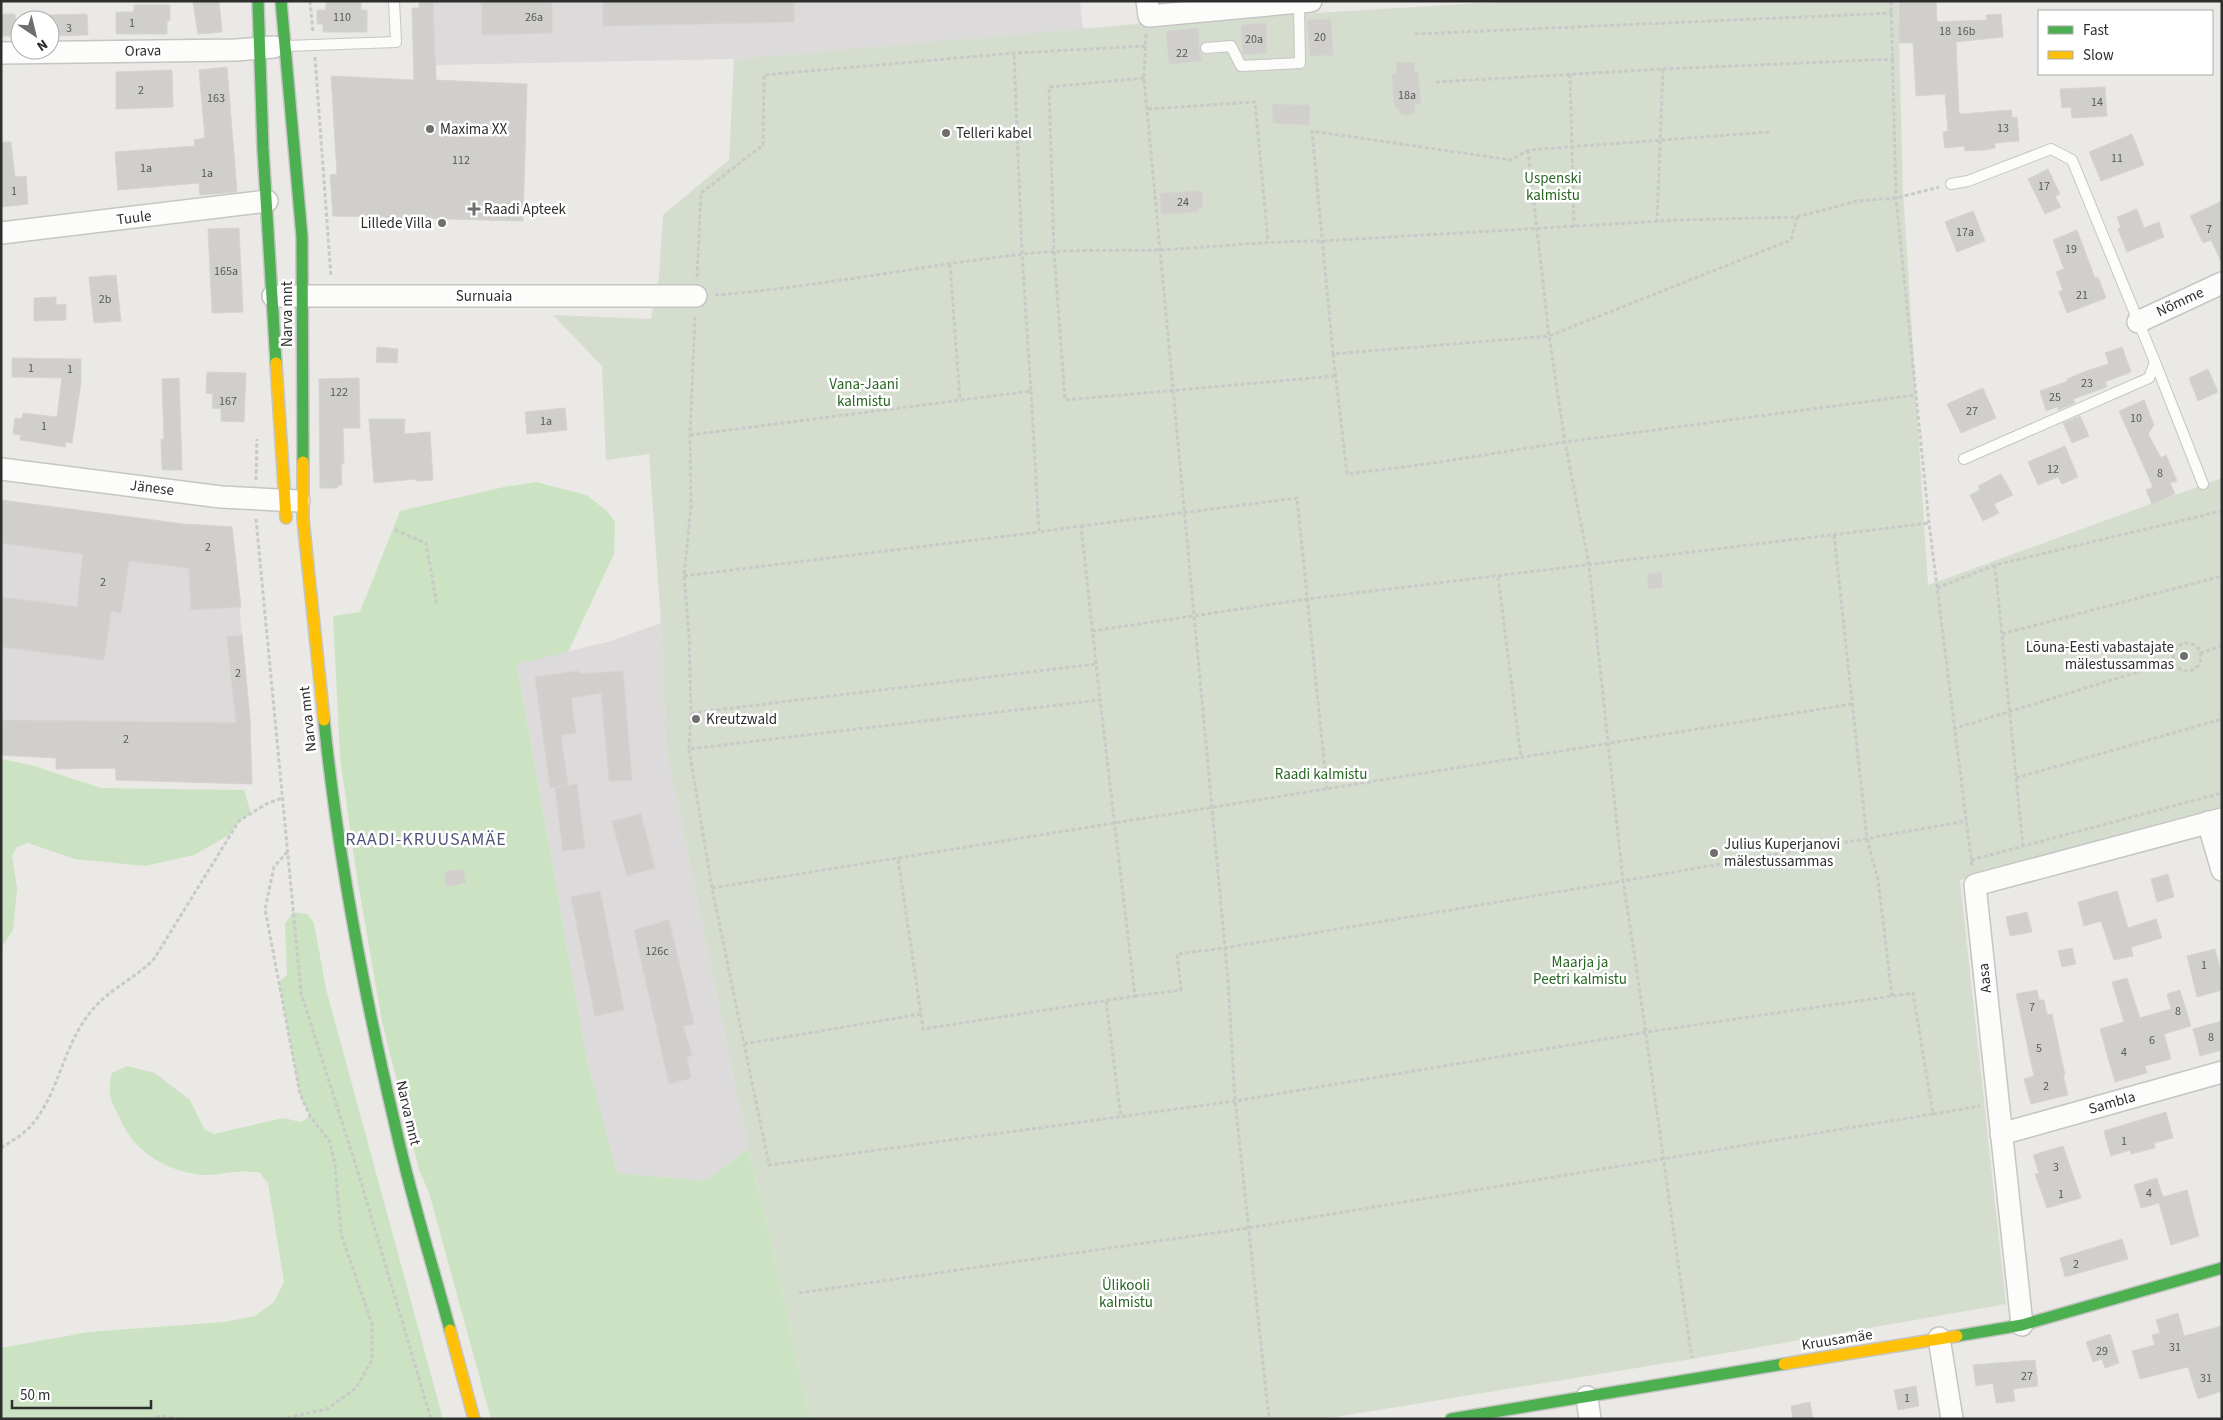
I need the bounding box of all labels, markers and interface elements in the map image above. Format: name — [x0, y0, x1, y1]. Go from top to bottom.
house number: 110 — [333, 9, 351, 26]
house number: 26a — [525, 9, 543, 26]
north arrow — [10, 10, 60, 60]
legend — [2038, 10, 2213, 75]
house number: 1 — [129, 15, 135, 32]
house number: 3 — [66, 20, 72, 37]
text: Fast — [2083, 20, 2109, 41]
house number: 18 — [1939, 23, 1951, 40]
house number: 16b — [1957, 23, 1976, 40]
house number: 20 — [1314, 29, 1326, 46]
house number: 20a — [1245, 31, 1263, 48]
text: N — [32, 34, 51, 56]
street label: Orava — [124, 40, 162, 62]
house number: 22 — [1176, 45, 1188, 62]
text: Slow — [2083, 45, 2114, 66]
house number: 2 — [138, 82, 144, 99]
house number: 18a — [1398, 87, 1416, 104]
house number: 163 — [207, 90, 225, 107]
house number: 14 — [2091, 94, 2103, 111]
place label: Maxima XX — [440, 119, 508, 140]
house number: 13 — [1997, 120, 2009, 137]
marker: Maxima XX — [424, 123, 436, 135]
place label: Telleri kabel — [956, 123, 1032, 144]
marker: Telleri kabel — [940, 127, 952, 139]
house number: 11 — [2111, 150, 2123, 167]
house number: 112 — [452, 152, 470, 169]
house number: 1a — [140, 160, 152, 177]
house number: 1a — [201, 165, 213, 182]
park label: Uspenski kalmistu — [1524, 168, 1582, 206]
house number: 17 — [2038, 178, 2050, 195]
house number: 1 — [11, 183, 17, 200]
house number: 24 — [1177, 194, 1189, 211]
place label: Raadi Apteek — [484, 199, 567, 220]
marker: Raadi Apteek — [468, 203, 480, 215]
street label: Tuule — [115, 205, 153, 231]
place label: Lillede Villa — [361, 213, 432, 234]
marker: Lillede Villa — [436, 217, 448, 229]
house number: 7 — [2206, 221, 2212, 238]
house number: 17a — [1956, 224, 1974, 241]
house number: 19 — [2065, 241, 2077, 258]
house number: 165a — [214, 263, 238, 280]
street label: Narva mnt — [277, 281, 298, 347]
street label: Nõmme — [2153, 282, 2207, 322]
street label: Surnuaia — [456, 286, 512, 307]
house number: 21 — [2076, 287, 2088, 304]
house number: 2b — [99, 291, 112, 308]
house number: 1 — [28, 360, 34, 377]
house number: 1 — [67, 361, 73, 378]
park label: Vana-Jaani kalmistu — [829, 374, 899, 412]
house number: 23 — [2081, 375, 2093, 392]
house number: 122 — [330, 384, 348, 401]
house number: 25 — [2049, 389, 2061, 406]
house number: 167 — [219, 393, 237, 410]
house number: 27 — [1966, 403, 1978, 420]
house number: 10 — [2130, 410, 2142, 427]
house number: 1a — [540, 413, 552, 430]
house number: 1 — [41, 418, 47, 435]
house number: 12 — [2047, 461, 2059, 478]
house number: 8 — [2157, 465, 2163, 482]
street label: Jänese — [129, 475, 175, 501]
house number: 2 — [205, 539, 211, 556]
house number: 2 — [100, 574, 106, 591]
place label: Lõuna-Eesti vabastajate mälestussammas — [2026, 637, 2174, 675]
marker: Lõuna-Eesti vabastajate mälestussammas — [2178, 650, 2190, 662]
house number: 2 — [235, 665, 241, 682]
street label: Narva mnt — [294, 685, 322, 753]
place label: Kreutzwald — [706, 709, 777, 730]
marker: Kreutzwald — [690, 713, 702, 725]
house number: 2 — [123, 731, 129, 748]
park label: Raadi kalmistu — [1275, 764, 1367, 785]
district label: RAADI-KRUUSAMÄE — [345, 827, 507, 852]
place label: Julius Kuperjanovi mälestussammas — [1724, 834, 1840, 872]
marker: Julius Kuperjanovi mälestussammas — [1708, 847, 1720, 859]
house number: 126c — [645, 943, 669, 960]
park label: Maarja ja Peetri kalmistu — [1533, 952, 1627, 990]
house number: 1 — [2201, 957, 2207, 974]
street label: Aasa — [1973, 962, 1997, 994]
house number: 7 — [2029, 999, 2035, 1016]
house number: 8 — [2175, 1003, 2181, 1020]
house number: 8 — [2208, 1029, 2214, 1046]
house number: 6 — [2149, 1032, 2155, 1049]
house number: 5 — [2036, 1040, 2042, 1057]
house number: 4 — [2121, 1044, 2127, 1061]
house number: 2 — [2043, 1078, 2049, 1095]
street label: Narva mnt — [390, 1079, 426, 1147]
street label: Sambla — [2086, 1086, 2138, 1120]
house number: 1 — [2121, 1133, 2127, 1150]
house number: 3 — [2053, 1159, 2059, 1176]
house number: 4 — [2146, 1185, 2152, 1202]
house number: 1 — [2058, 1186, 2064, 1203]
house number: 2 — [2073, 1256, 2079, 1273]
park label: Ülikooli kalmistu — [1099, 1275, 1153, 1313]
street label: Kruusamäe — [1800, 1324, 1874, 1356]
house number: 31 — [2169, 1339, 2181, 1356]
house number: 29 — [2096, 1343, 2108, 1360]
house number: 27 — [2021, 1368, 2033, 1385]
house number: 31 — [2200, 1370, 2212, 1387]
scale bar — [12, 1378, 151, 1410]
text: 50 m — [20, 1385, 50, 1406]
house number: 1 — [1904, 1390, 1910, 1407]

